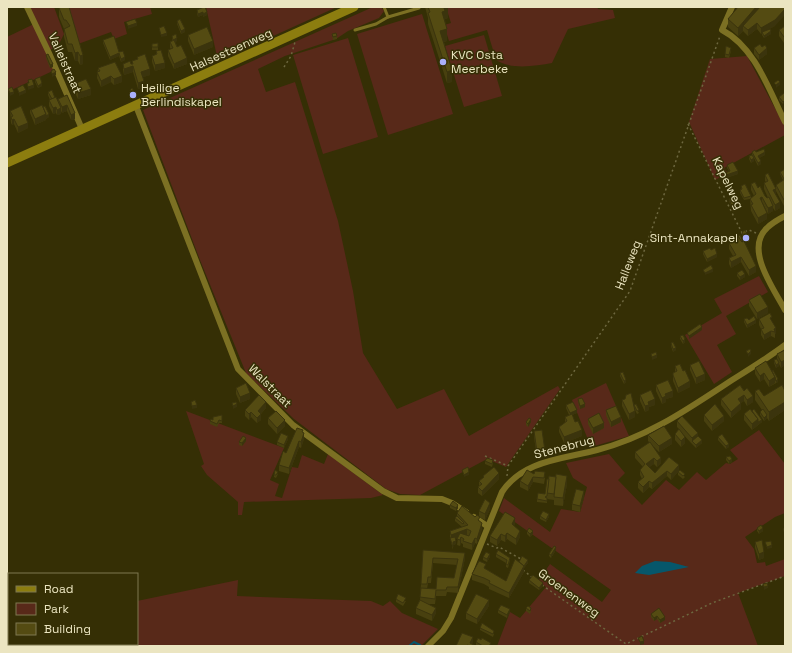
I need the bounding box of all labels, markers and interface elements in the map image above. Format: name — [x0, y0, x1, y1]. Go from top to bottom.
street label: Halsesteenweg — [187, 25, 275, 75]
street label: Valleistraat — [45, 30, 85, 96]
place label: KVC Osta Meerbeke — [451, 47, 508, 77]
marker: KVC Osta Meerbeke — [438, 57, 448, 67]
place label: Heilige Berlindiskapel — [141, 80, 222, 110]
marker: Heilige Berlindiskapel — [128, 90, 138, 100]
street label: Kapelweg — [708, 154, 748, 212]
place label: Sint-Annakapel — [650, 230, 738, 246]
marker: Sint-Annakapel — [741, 233, 751, 243]
street label: Halleweg — [611, 238, 645, 292]
street label: Walstraat — [245, 361, 295, 411]
street label: Stenebrug — [532, 431, 596, 463]
street label: Groenenweg — [535, 565, 603, 621]
legend — [8, 573, 138, 645]
text: Road — [44, 581, 73, 597]
text: Park — [44, 601, 69, 617]
text: Building — [44, 621, 91, 637]

